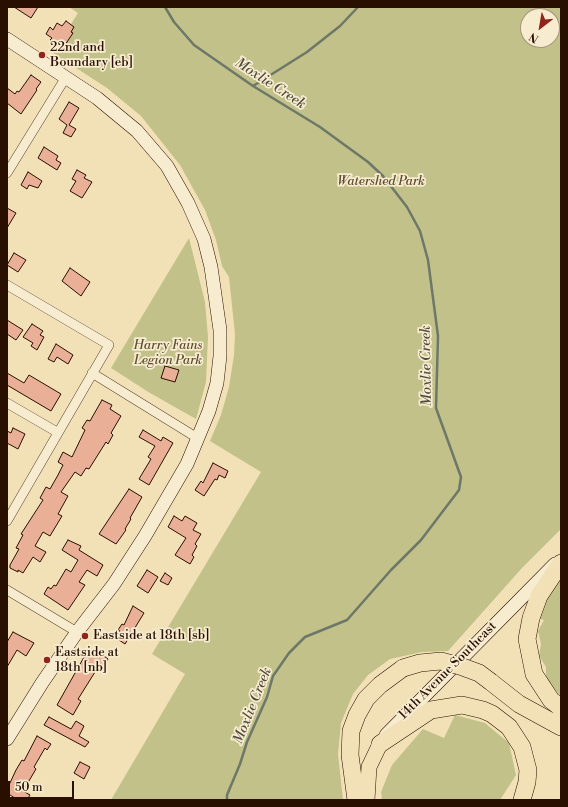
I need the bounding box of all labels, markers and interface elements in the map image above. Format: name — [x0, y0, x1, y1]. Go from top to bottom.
north arrow — [520, 8, 560, 48]
text: N — [527, 29, 542, 46]
place label: 22nd and Boundary [eb] — [50, 40, 133, 71]
marker: 22nd and Boundary [eb] — [37, 50, 47, 60]
water label: Moxlie Creek — [231, 55, 309, 113]
park label: Watershed Park — [337, 174, 425, 190]
water label: Moxlie Creek — [418, 325, 436, 407]
park label: Harry Fains Legion Park — [134, 338, 202, 369]
street label: 14th Avenue Southeast — [396, 619, 500, 723]
place label: Eastside at 18th [sb] — [93, 628, 209, 644]
marker: Eastside at 18th [sb] — [80, 631, 90, 641]
place label: Eastside at 18th [nb] — [55, 645, 119, 676]
marker: Eastside at 18th [nb] — [42, 655, 52, 665]
water label: Moxlie Creek — [230, 665, 276, 747]
scale bar — [10, 773, 76, 799]
text: 50 m — [15, 780, 43, 795]

